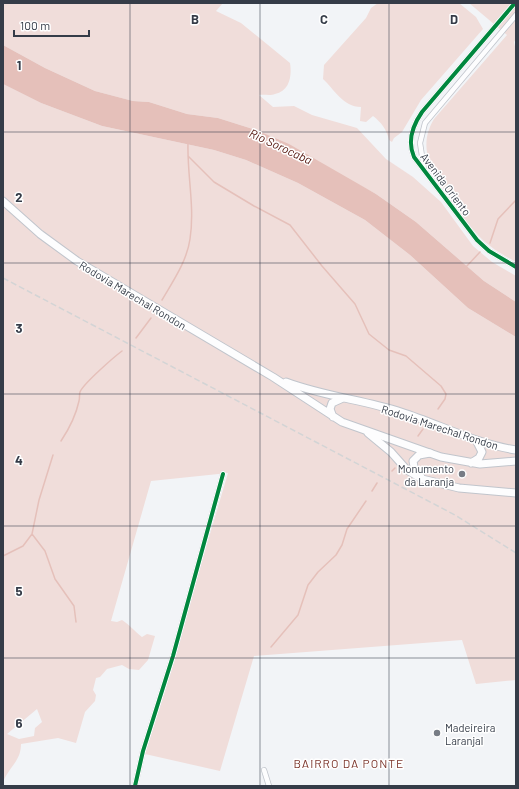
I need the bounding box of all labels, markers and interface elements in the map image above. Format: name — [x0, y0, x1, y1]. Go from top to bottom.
text: B — [191, 11, 199, 27]
text: C — [320, 11, 328, 27]
text: D — [450, 11, 458, 27]
scale bar — [14, 12, 89, 38]
text: 100 m — [20, 18, 50, 32]
text: 1 — [17, 57, 21, 73]
water label: Rio Sorocaba — [247, 125, 315, 167]
street label: Avenida Oriento — [418, 150, 474, 218]
text: 2 — [15, 189, 23, 205]
street label: Rodovia Marechal Rondon — [77, 258, 189, 332]
text: 3 — [15, 320, 23, 336]
street label: Rodovia Marechal Rondon — [380, 402, 500, 452]
text: 4 — [15, 452, 23, 468]
place label: Monumento da Laranja — [398, 462, 454, 488]
marker: Monumento da Laranja — [457, 469, 467, 479]
text: 5 — [15, 583, 23, 599]
text: 6 — [16, 715, 23, 731]
place label: Madeireira Laranjal — [445, 721, 495, 747]
marker: Madeireira Laranjal — [432, 728, 442, 738]
district label: BAIRRO DA PONTE — [294, 756, 404, 770]

